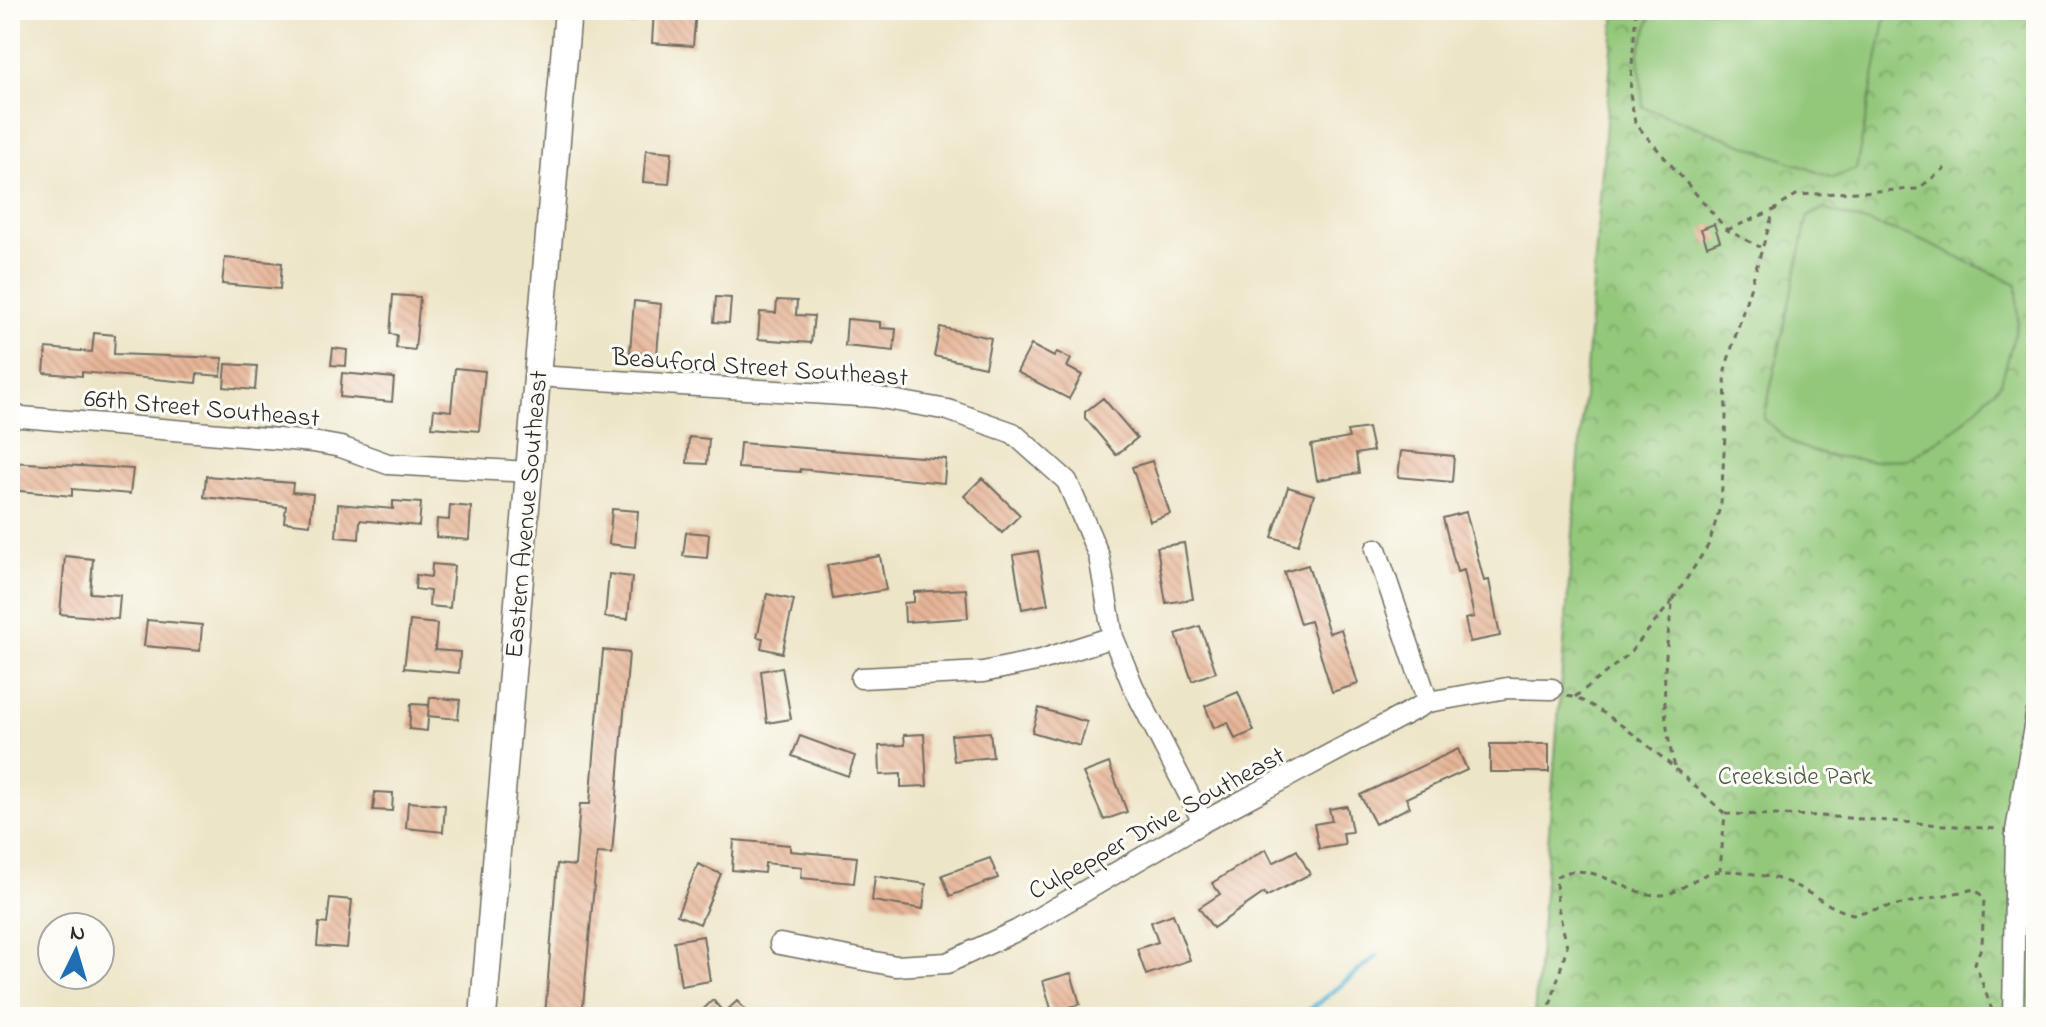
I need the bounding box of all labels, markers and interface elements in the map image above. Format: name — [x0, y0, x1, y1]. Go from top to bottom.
street label: Beauford Street Southeast — [609, 340, 909, 398]
street label: Eastern Avenue Southeast — [496, 369, 560, 660]
street label: 66th Street Southeast — [82, 381, 321, 439]
street label: Culpepper Drive Southeast — [1022, 738, 1293, 911]
park label: Creekside Park — [1718, 759, 1873, 797]
north arrow — [36, 911, 116, 991]
text: N — [69, 917, 86, 951]

